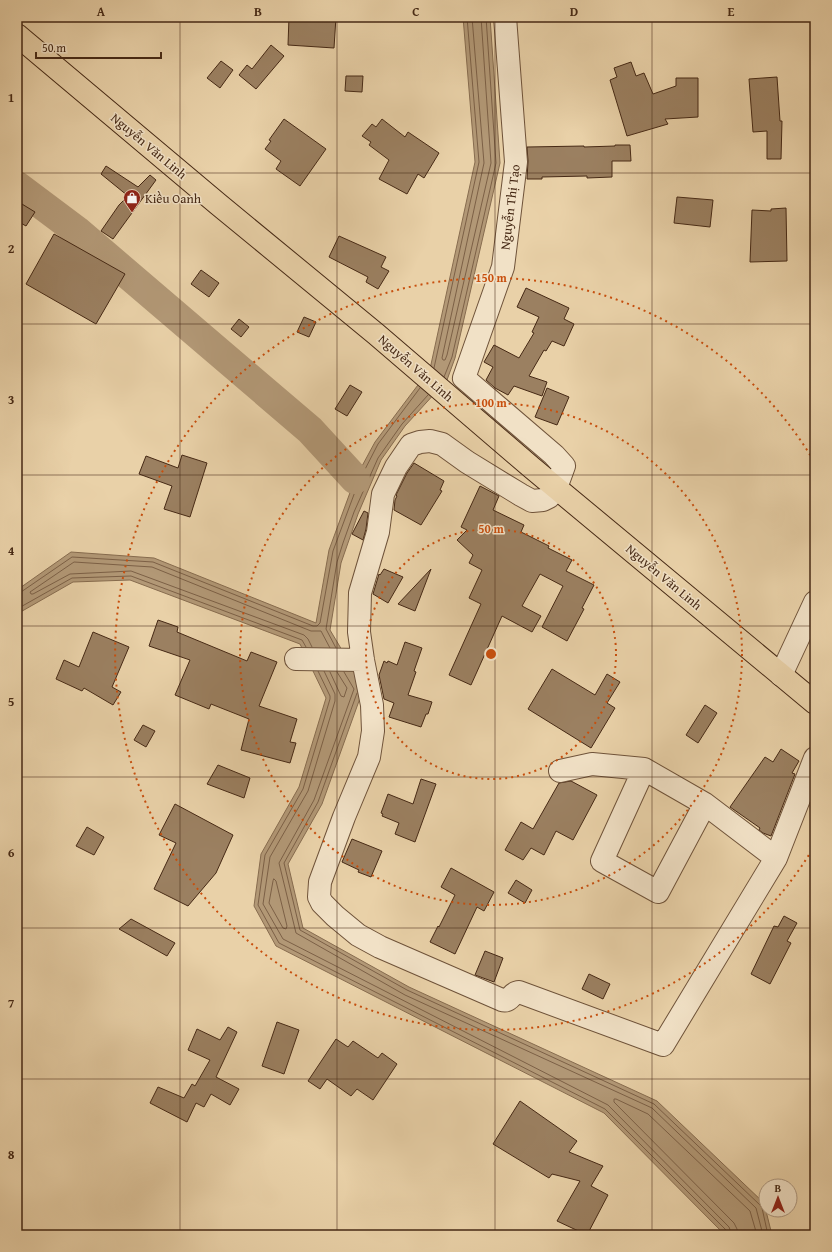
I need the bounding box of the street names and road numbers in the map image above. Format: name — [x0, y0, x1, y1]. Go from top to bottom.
street label: Nguyễn Văn Linh — [107, 108, 192, 184]
street label: Nguyễn Thị Tạo — [495, 163, 525, 251]
street label: Nguyễn Văn Linh — [374, 330, 458, 407]
street label: Nguyễn Văn Linh — [622, 539, 707, 615]

